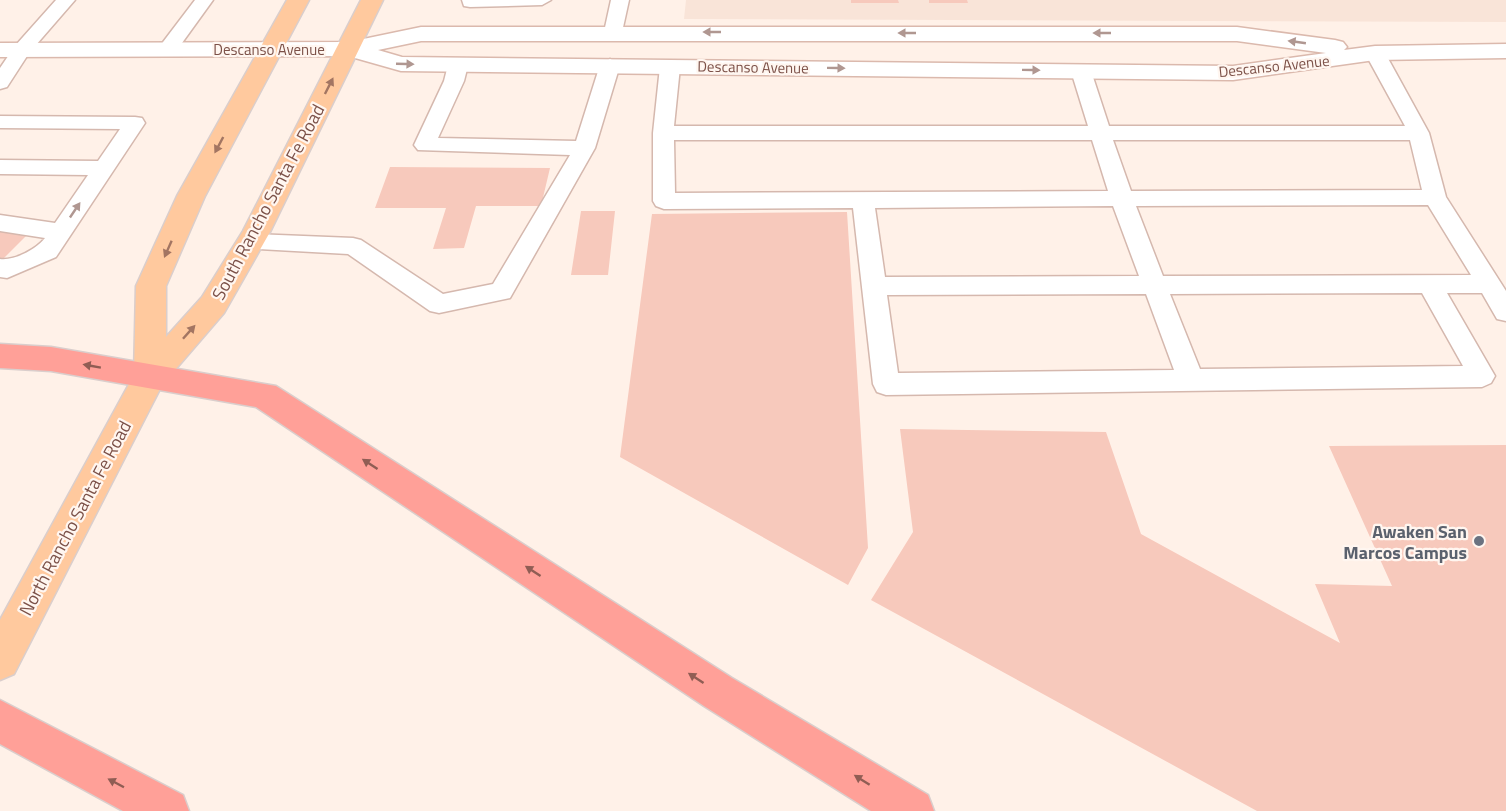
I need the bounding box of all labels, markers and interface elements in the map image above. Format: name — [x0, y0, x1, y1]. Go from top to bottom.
one-way arrow — [703, 27, 722, 37]
one-way arrow — [898, 28, 917, 38]
one-way arrow — [1093, 28, 1112, 38]
one-way arrow — [1287, 37, 1306, 47]
street label: Descanso Avenue — [213, 38, 325, 61]
street label: Descanso Avenue — [1217, 49, 1331, 83]
street label: Descanso Avenue — [697, 55, 809, 79]
one-way arrow — [395, 59, 414, 68]
one-way arrow — [827, 63, 846, 73]
one-way arrow — [1022, 65, 1041, 75]
one-way arrow — [324, 77, 334, 95]
street label: South Rancho Santa Fe Road — [205, 99, 331, 305]
one-way arrow — [214, 136, 223, 153]
one-way arrow — [69, 203, 81, 219]
one-way arrow — [163, 241, 172, 258]
one-way arrow — [182, 325, 196, 340]
one-way arrow — [82, 362, 101, 371]
street label: North Rancho Santa Fe Road — [12, 416, 138, 620]
one-way arrow — [362, 459, 378, 470]
place label: Awaken San Marcos Campus — [1343, 518, 1467, 566]
marker: Awaken San Marcos Campus — [1472, 534, 1486, 548]
one-way arrow — [525, 566, 541, 577]
one-way arrow — [688, 672, 704, 683]
one-way arrow — [854, 775, 870, 786]
one-way arrow — [107, 778, 124, 788]

